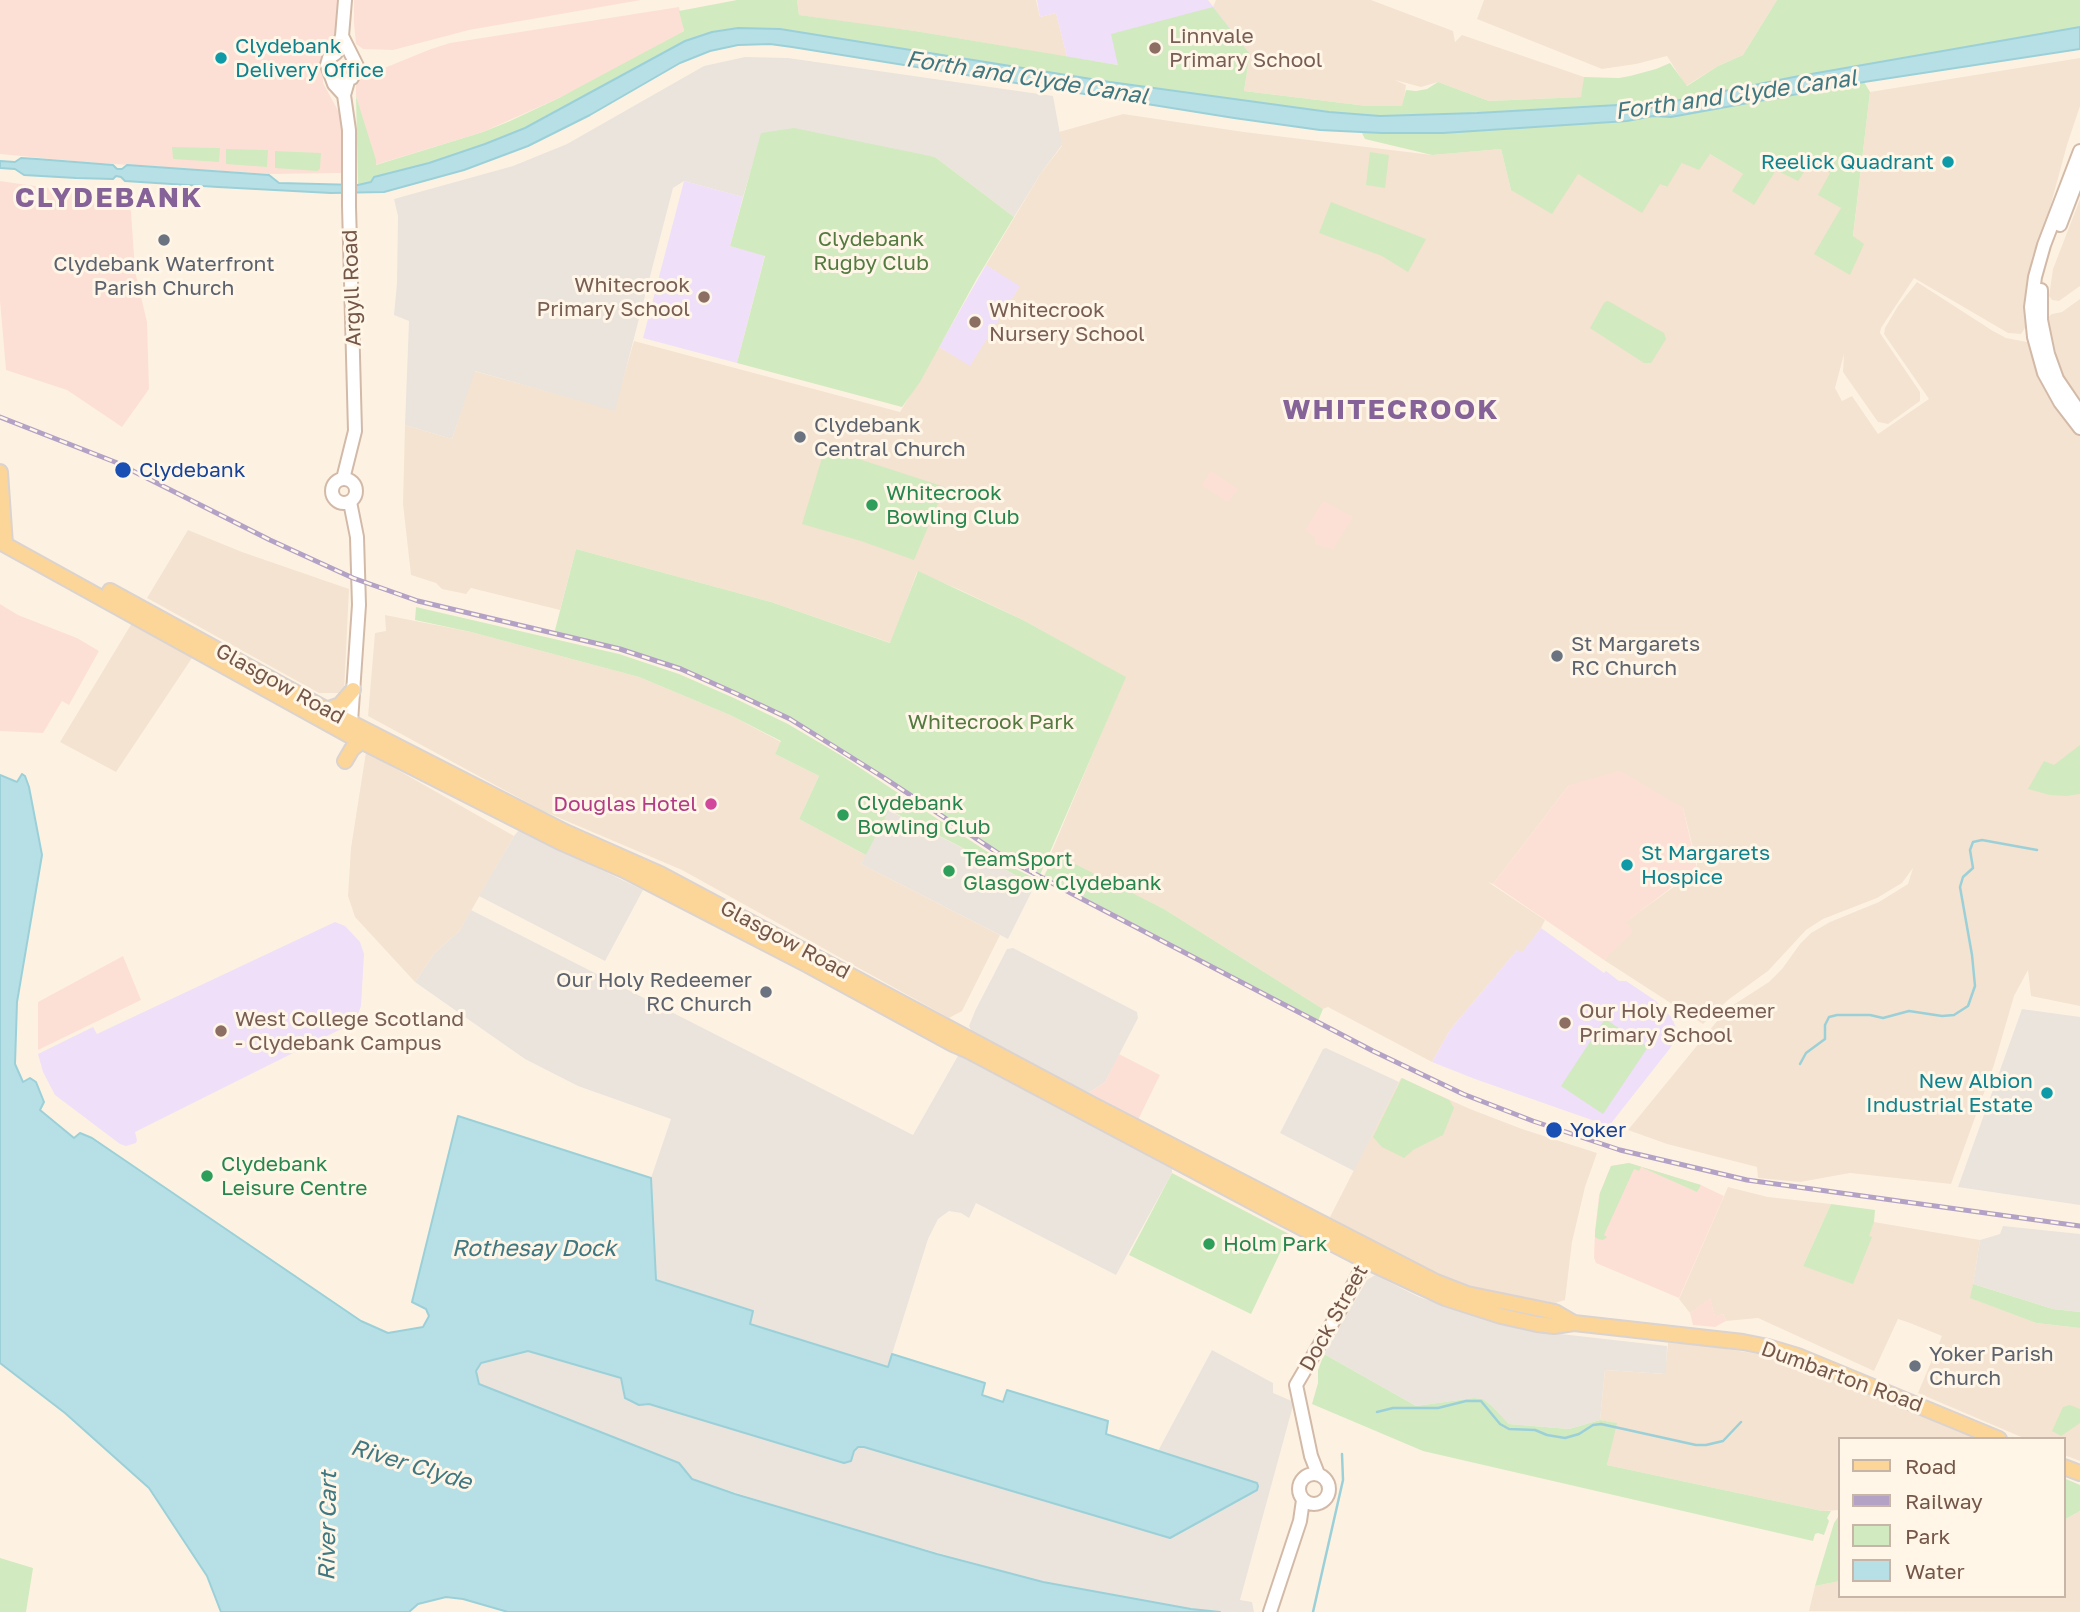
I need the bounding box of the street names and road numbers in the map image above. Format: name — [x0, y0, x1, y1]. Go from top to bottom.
street label: Argyll Road — [337, 229, 367, 347]
street label: Glasgow Road — [211, 638, 349, 730]
street label: Glasgow Road — [716, 895, 854, 985]
street label: Dock Street — [1294, 1260, 1374, 1376]
street label: Dumbarton Road — [1758, 1336, 1926, 1418]

